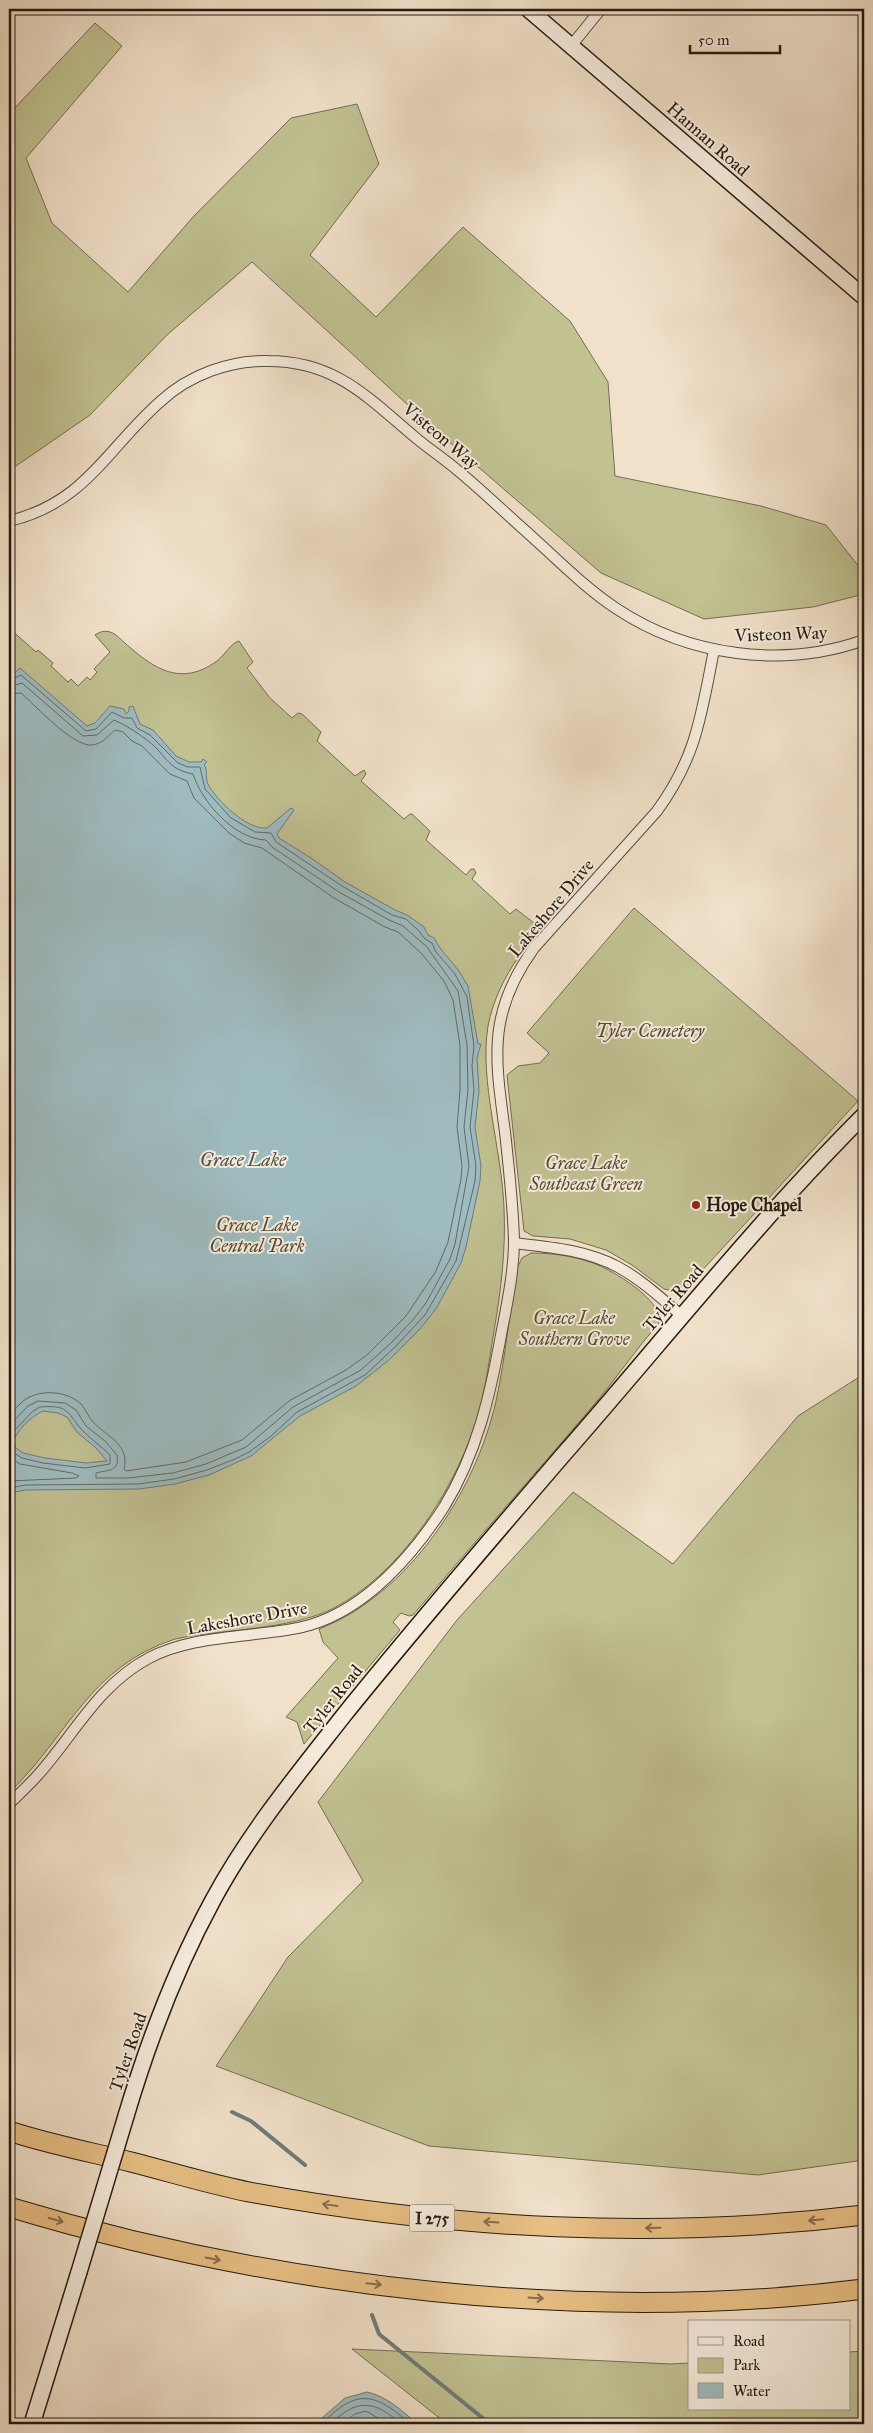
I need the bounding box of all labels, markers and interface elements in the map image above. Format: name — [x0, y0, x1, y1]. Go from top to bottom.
scale bar — [690, 22, 780, 54]
text: 50 m — [698, 31, 730, 49]
street label: Hannan Road — [662, 97, 754, 181]
street label: Visteon Way — [398, 397, 484, 475]
street label: Visteon Way — [733, 621, 828, 647]
street label: Lakeshore Drive — [503, 854, 599, 962]
park label: Tyler Cemetery — [596, 1020, 706, 1042]
water label: Grace Lake — [200, 1148, 287, 1171]
park label: Grace Lake Southeast Green — [528, 1152, 643, 1195]
place label: Hope Chapel — [706, 1194, 803, 1217]
marker: Hope Chapel — [690, 1199, 702, 1211]
park label: Grace Lake Central Park — [209, 1214, 305, 1257]
street label: Tyler Road — [638, 1260, 708, 1336]
park label: Grace Lake Southern Grove — [518, 1307, 631, 1350]
street label: Lakeshore Drive — [185, 1597, 309, 1639]
street label: Tyler Road — [299, 1660, 367, 1738]
street label: Tyler Road — [104, 2010, 152, 2094]
one-way arrow — [322, 2200, 338, 2210]
road number: I 275 — [410, 2204, 454, 2232]
one-way arrow — [808, 2215, 824, 2225]
one-way arrow — [47, 2216, 63, 2226]
one-way arrow — [483, 2217, 499, 2227]
one-way arrow — [646, 2223, 662, 2232]
one-way arrow — [205, 2255, 221, 2264]
one-way arrow — [366, 2279, 382, 2289]
one-way arrow — [527, 2294, 543, 2303]
legend — [688, 2320, 850, 2410]
text: Road — [733, 2332, 765, 2350]
text: Park — [733, 2356, 760, 2374]
text: Water — [733, 2382, 770, 2400]

